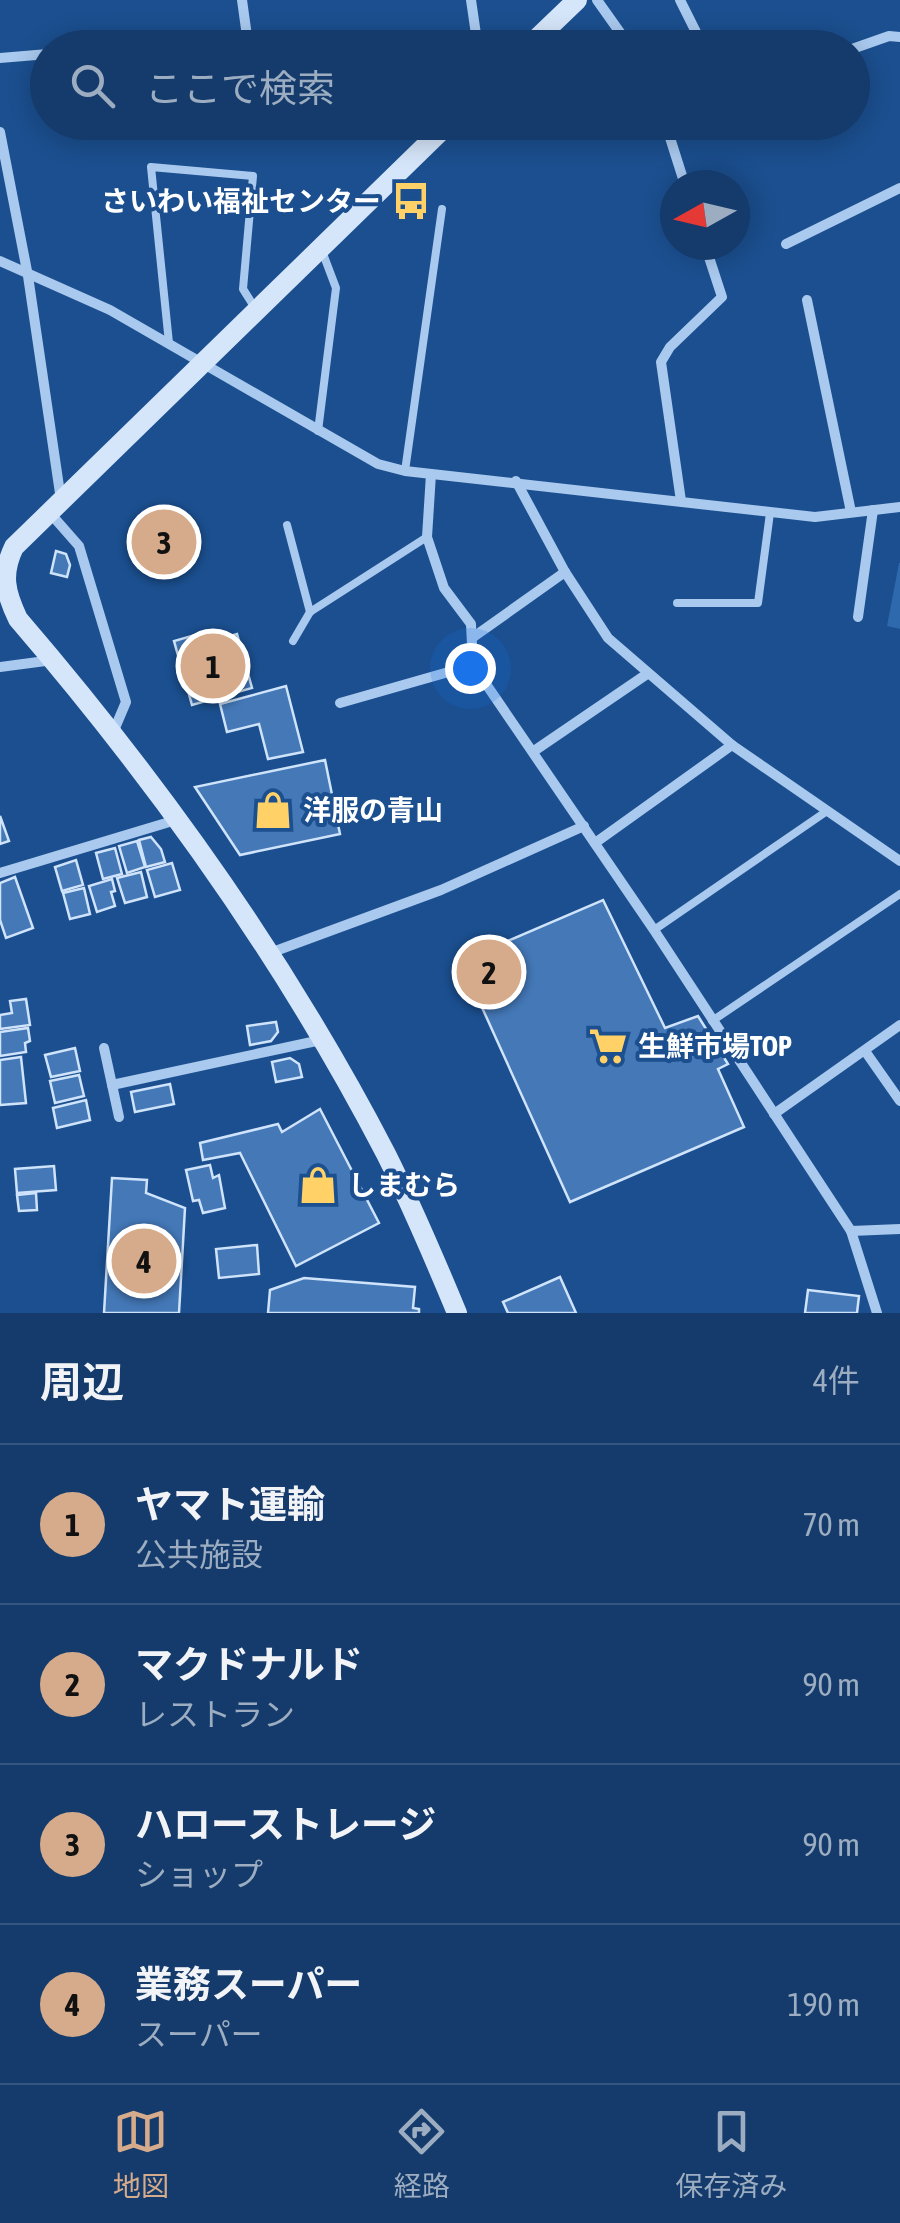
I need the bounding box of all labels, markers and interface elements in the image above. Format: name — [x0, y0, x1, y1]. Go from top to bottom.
search box — [30, 30, 870, 140]
icon: search — [65, 58, 120, 113]
text: ここで検索 — [145, 67, 335, 110]
north arrow — [660, 170, 750, 260]
bus stop icon: さいわい福祉センター — [390, 180, 432, 222]
place label: さいわい福祉センター — [101, 185, 381, 217]
pin: 3 — [132, 504, 196, 580]
pin: 1 — [180, 628, 246, 704]
your location — [445, 643, 496, 694]
shop icon: 洋服の青山 — [252, 789, 294, 831]
place label: 洋服の青山 — [303, 794, 443, 826]
pin: 2 — [456, 934, 522, 1010]
supermarket icon: 生鮮市場TOP — [587, 1025, 629, 1067]
place label: 生鮮市場TOP — [638, 1030, 792, 1062]
shop icon: しまむら — [297, 1164, 339, 1206]
place label: しまむら — [348, 1169, 460, 1201]
pin: 4 — [112, 1224, 176, 1298]
text: 周辺 — [40, 1358, 124, 1406]
text: 4件 — [813, 1362, 860, 1399]
text: ヤマト運輸 — [135, 1483, 325, 1526]
text: 1 — [65, 1506, 80, 1543]
text: 70 m — [802, 1506, 860, 1543]
text: 公共施設 — [135, 1536, 263, 1573]
text: マクドナルド — [135, 1643, 363, 1686]
text: 2 — [65, 1666, 80, 1703]
text: 90 m — [802, 1666, 860, 1703]
text: レストラン — [135, 1696, 295, 1733]
text: ハローストレージ — [135, 1803, 436, 1846]
text: 3 — [65, 1826, 80, 1863]
text: 90 m — [802, 1826, 860, 1863]
text: ショップ — [135, 1856, 263, 1893]
text: 業務スーパー — [135, 1963, 363, 2006]
text: 4 — [65, 1986, 80, 2023]
text: 190 m — [787, 1986, 860, 2023]
text: スーパー — [135, 2016, 263, 2053]
tab: 地図 — [113, 2104, 169, 2204]
tab: 経路 — [394, 2104, 450, 2204]
tab: 保存済み — [675, 2104, 787, 2204]

